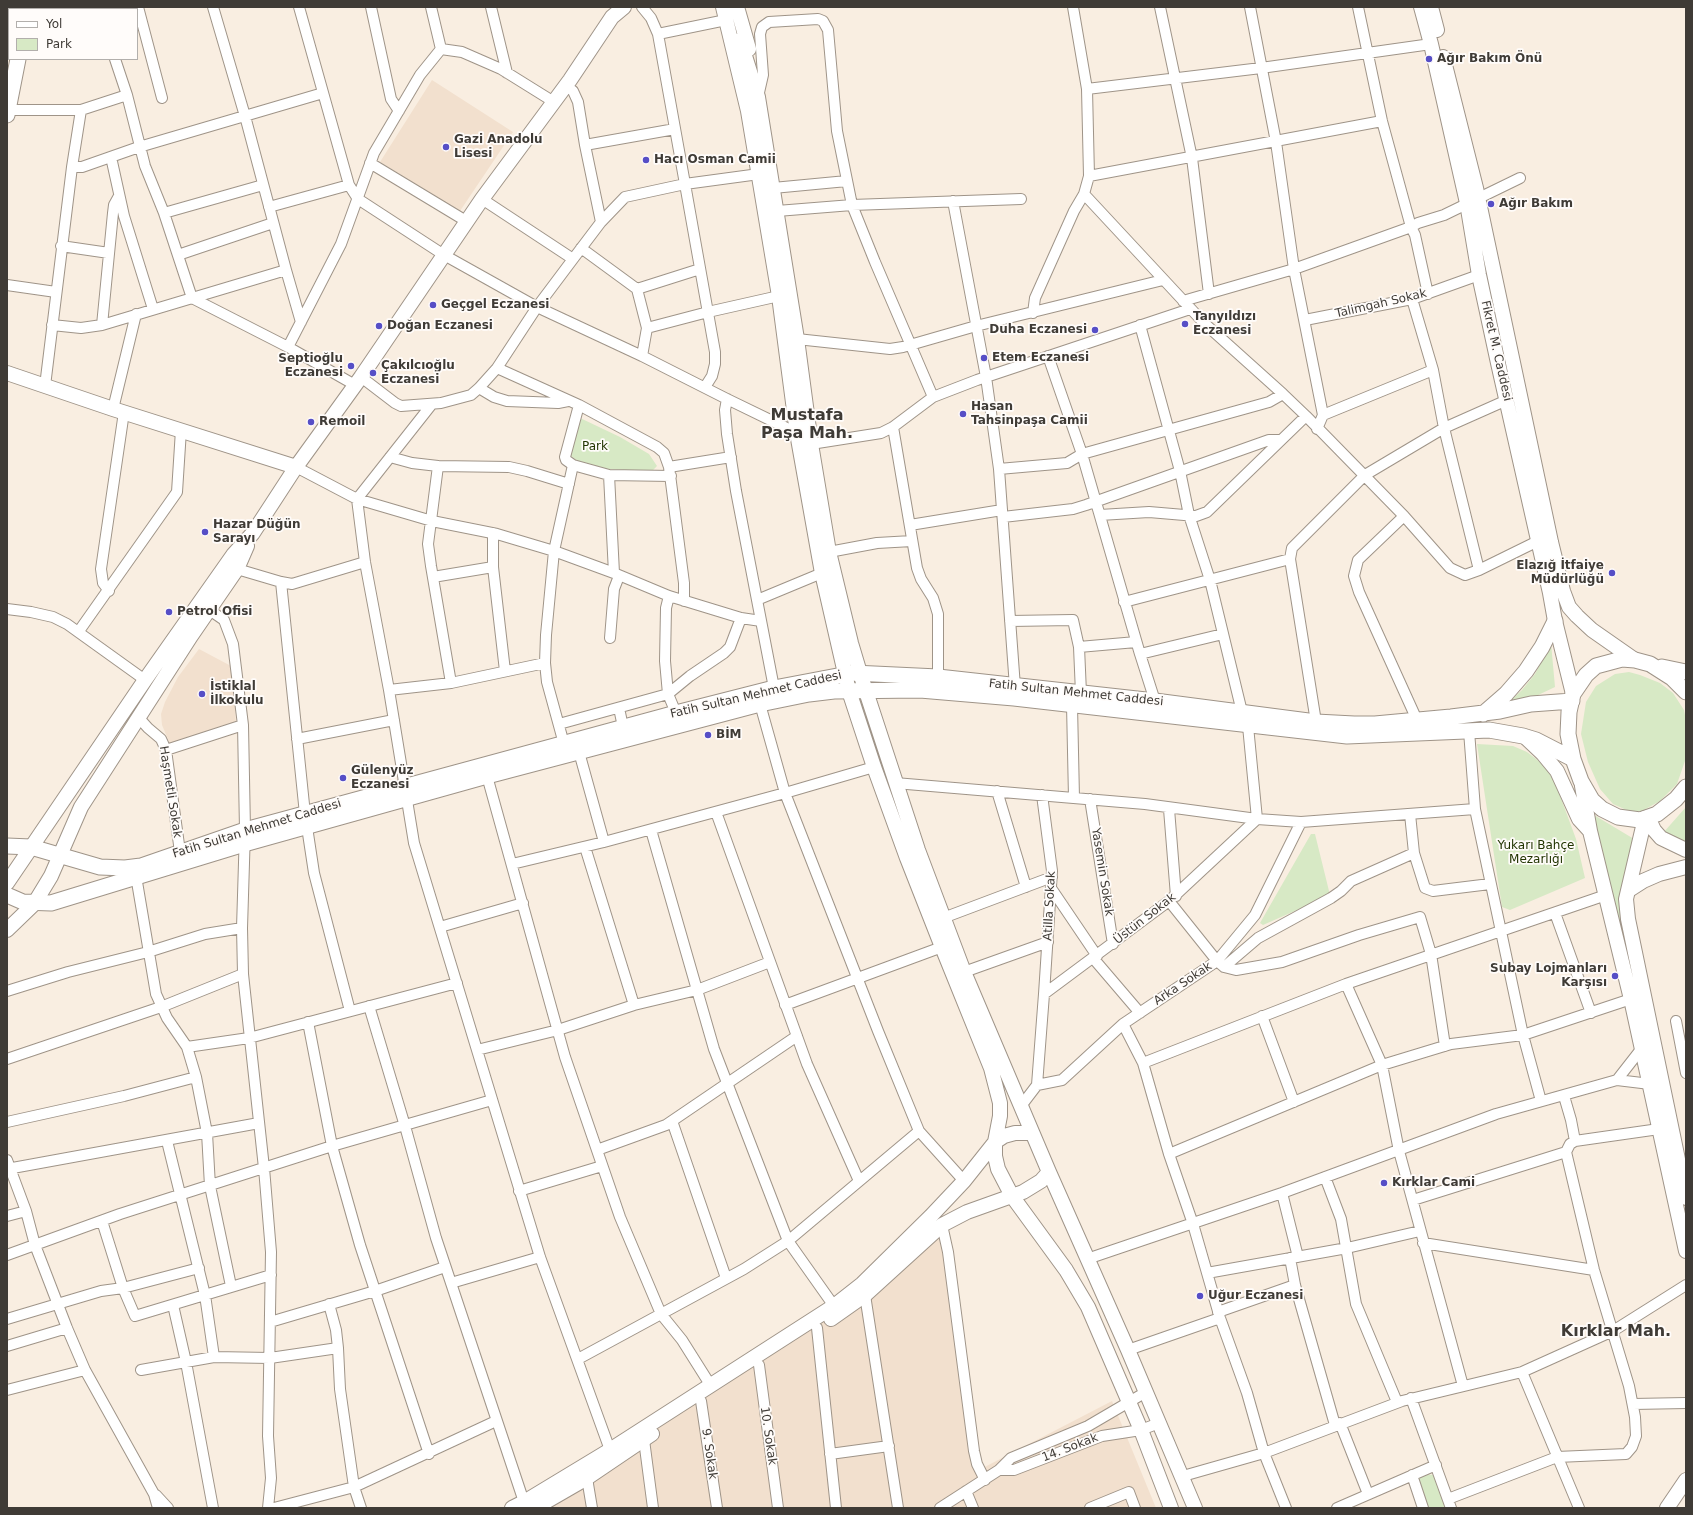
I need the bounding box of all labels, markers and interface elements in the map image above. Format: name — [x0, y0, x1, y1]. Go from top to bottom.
legend — [8, 8, 138, 60]
text: Yol — [46, 17, 62, 31]
text: Park — [46, 37, 72, 51]
place label: Ağır Bakım Önü — [1437, 52, 1542, 66]
marker: Ağır Bakım Önü — [1424, 54, 1434, 64]
place label: Gazi Anadolu Lisesi — [454, 133, 543, 161]
marker: Gazi Anadolu Lisesi — [441, 142, 451, 152]
place label: Hacı Osman Camii — [654, 153, 776, 167]
marker: Hacı Osman Camii — [641, 155, 651, 165]
place label: Ağır Bakım — [1499, 197, 1573, 211]
marker: Ağır Bakım — [1486, 199, 1496, 209]
street label: Talimgah Sokak — [1334, 286, 1428, 322]
place label: Geçgel Eczanesi — [441, 298, 549, 312]
street label: Fikret M. Caddesi — [1477, 299, 1515, 403]
marker: Geçgel Eczanesi — [428, 300, 438, 310]
place label: Tanyıldızı Eczanesi — [1193, 310, 1256, 338]
place label: Doğan Eczanesi — [387, 319, 493, 333]
marker: Tanyıldızı Eczanesi — [1180, 319, 1190, 329]
marker: Doğan Eczanesi — [374, 321, 384, 331]
place label: Duha Eczanesi — [989, 323, 1087, 337]
marker: Duha Eczanesi — [1090, 325, 1100, 335]
place label: Etem Eczanesi — [992, 351, 1089, 365]
place label: Septioğlu Eczanesi — [278, 352, 343, 380]
marker: Etem Eczanesi — [979, 353, 989, 363]
place label: Çakılcıoğlu Eczanesi — [381, 359, 455, 387]
marker: Septioğlu Eczanesi — [346, 361, 356, 371]
marker: Çakılcıoğlu Eczanesi — [368, 368, 378, 378]
place label: Hasan Tahsinpaşa Camii — [971, 400, 1088, 428]
district label: Mustafa Paşa Mah. — [761, 406, 853, 444]
marker: Hasan Tahsinpaşa Camii — [958, 409, 968, 419]
place label: Remoil — [319, 415, 365, 429]
marker: Remoil — [306, 417, 316, 427]
park label: Park — [582, 440, 608, 454]
place label: Hazar Düğün Sarayı — [213, 518, 300, 546]
marker: Hazar Düğün Sarayı — [200, 527, 210, 537]
place label: Elazığ İtfaiye Müdürlüğü — [1516, 559, 1604, 587]
marker: Elazığ İtfaiye Müdürlüğü — [1607, 568, 1617, 578]
place label: Petrol Ofisi — [177, 605, 252, 619]
marker: Petrol Ofisi — [164, 607, 174, 617]
street label: Fatih Sultan Mehmet Caddesi — [669, 668, 843, 722]
street label: Fatih Sultan Mehmet Caddesi — [988, 677, 1164, 709]
place label: İstiklal İlkokulu — [210, 680, 264, 708]
marker: İstiklal İlkokulu — [197, 689, 207, 699]
place label: BİM — [716, 728, 742, 742]
marker: BİM — [703, 730, 713, 740]
street label: Haşmetli Sokak — [156, 745, 184, 839]
place label: Gülenyüz Eczanesi — [351, 764, 414, 792]
marker: Gülenyüz Eczanesi — [338, 773, 348, 783]
street label: Fatih Sultan Mehmet Caddesi — [171, 796, 343, 862]
street label: Yasemin Sokak — [1088, 827, 1116, 917]
park label: Yukarı Bahçe Mezarlığı — [1498, 839, 1574, 867]
street label: Atilla Sokak — [1041, 871, 1059, 941]
street label: Üstün Sokak — [1111, 890, 1179, 948]
street label: Arka Sokak — [1151, 959, 1215, 1009]
place label: Subay Lojmanları Karşısı — [1490, 962, 1607, 990]
marker: Subay Lojmanları Karşısı — [1610, 971, 1620, 981]
place label: Kırklar Cami — [1392, 1176, 1475, 1190]
marker: Kırklar Cami — [1379, 1178, 1389, 1188]
place label: Uğur Eczanesi — [1208, 1289, 1303, 1303]
marker: Uğur Eczanesi — [1195, 1291, 1205, 1301]
district label: Kırklar Mah. — [1561, 1322, 1671, 1342]
street label: 10. Sokak — [757, 1406, 779, 1466]
street label: 9. Sokak — [698, 1428, 720, 1480]
street label: 14. Sokak — [1040, 1431, 1100, 1465]

